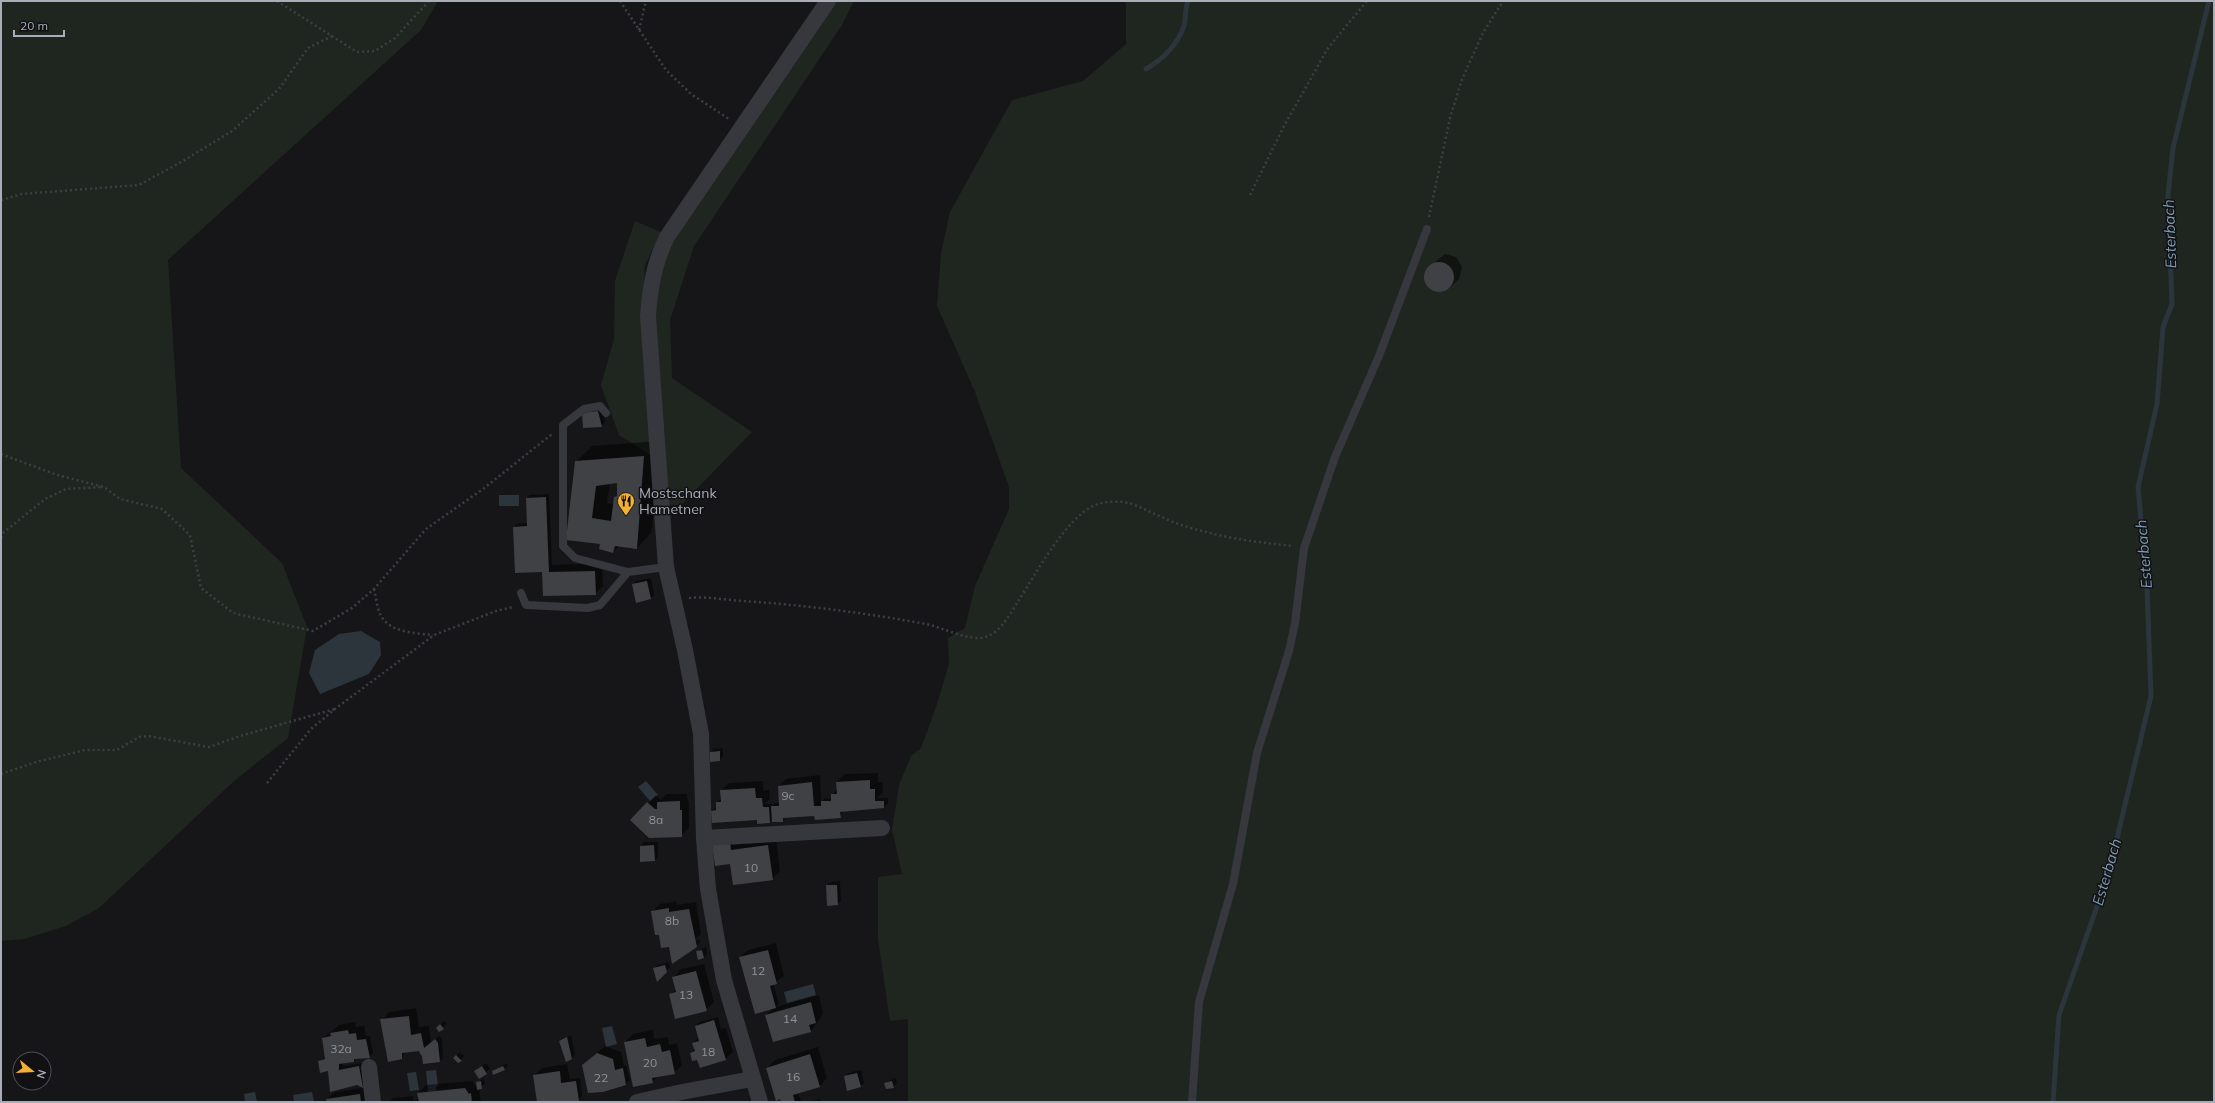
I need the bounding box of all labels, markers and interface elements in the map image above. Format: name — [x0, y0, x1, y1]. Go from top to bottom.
scale bar — [14, 12, 64, 38]
text: 20 m — [20, 18, 48, 33]
water label: Esterbach — [2159, 199, 2180, 269]
place label: Mostschank Hametner — [639, 484, 717, 518]
restaurant icon: Mostschank Hametner — [616, 491, 636, 516]
water label: Esterbach — [2131, 519, 2156, 589]
house number: 9c — [781, 788, 795, 803]
house number: 8a — [649, 812, 663, 827]
water label: Esterbach — [2088, 836, 2125, 908]
house number: 10 — [744, 860, 758, 875]
house number: 8b — [665, 913, 679, 928]
house number: 12 — [751, 963, 765, 978]
house number: 13 — [679, 987, 693, 1002]
house number: 14 — [783, 1011, 797, 1026]
house number: 32a — [330, 1041, 352, 1056]
house number: 18 — [701, 1044, 715, 1059]
north arrow — [12, 1051, 52, 1091]
house number: 20 — [643, 1055, 657, 1070]
text: N — [34, 1068, 49, 1080]
house number: 16 — [786, 1069, 800, 1084]
house number: 22 — [594, 1070, 608, 1085]

